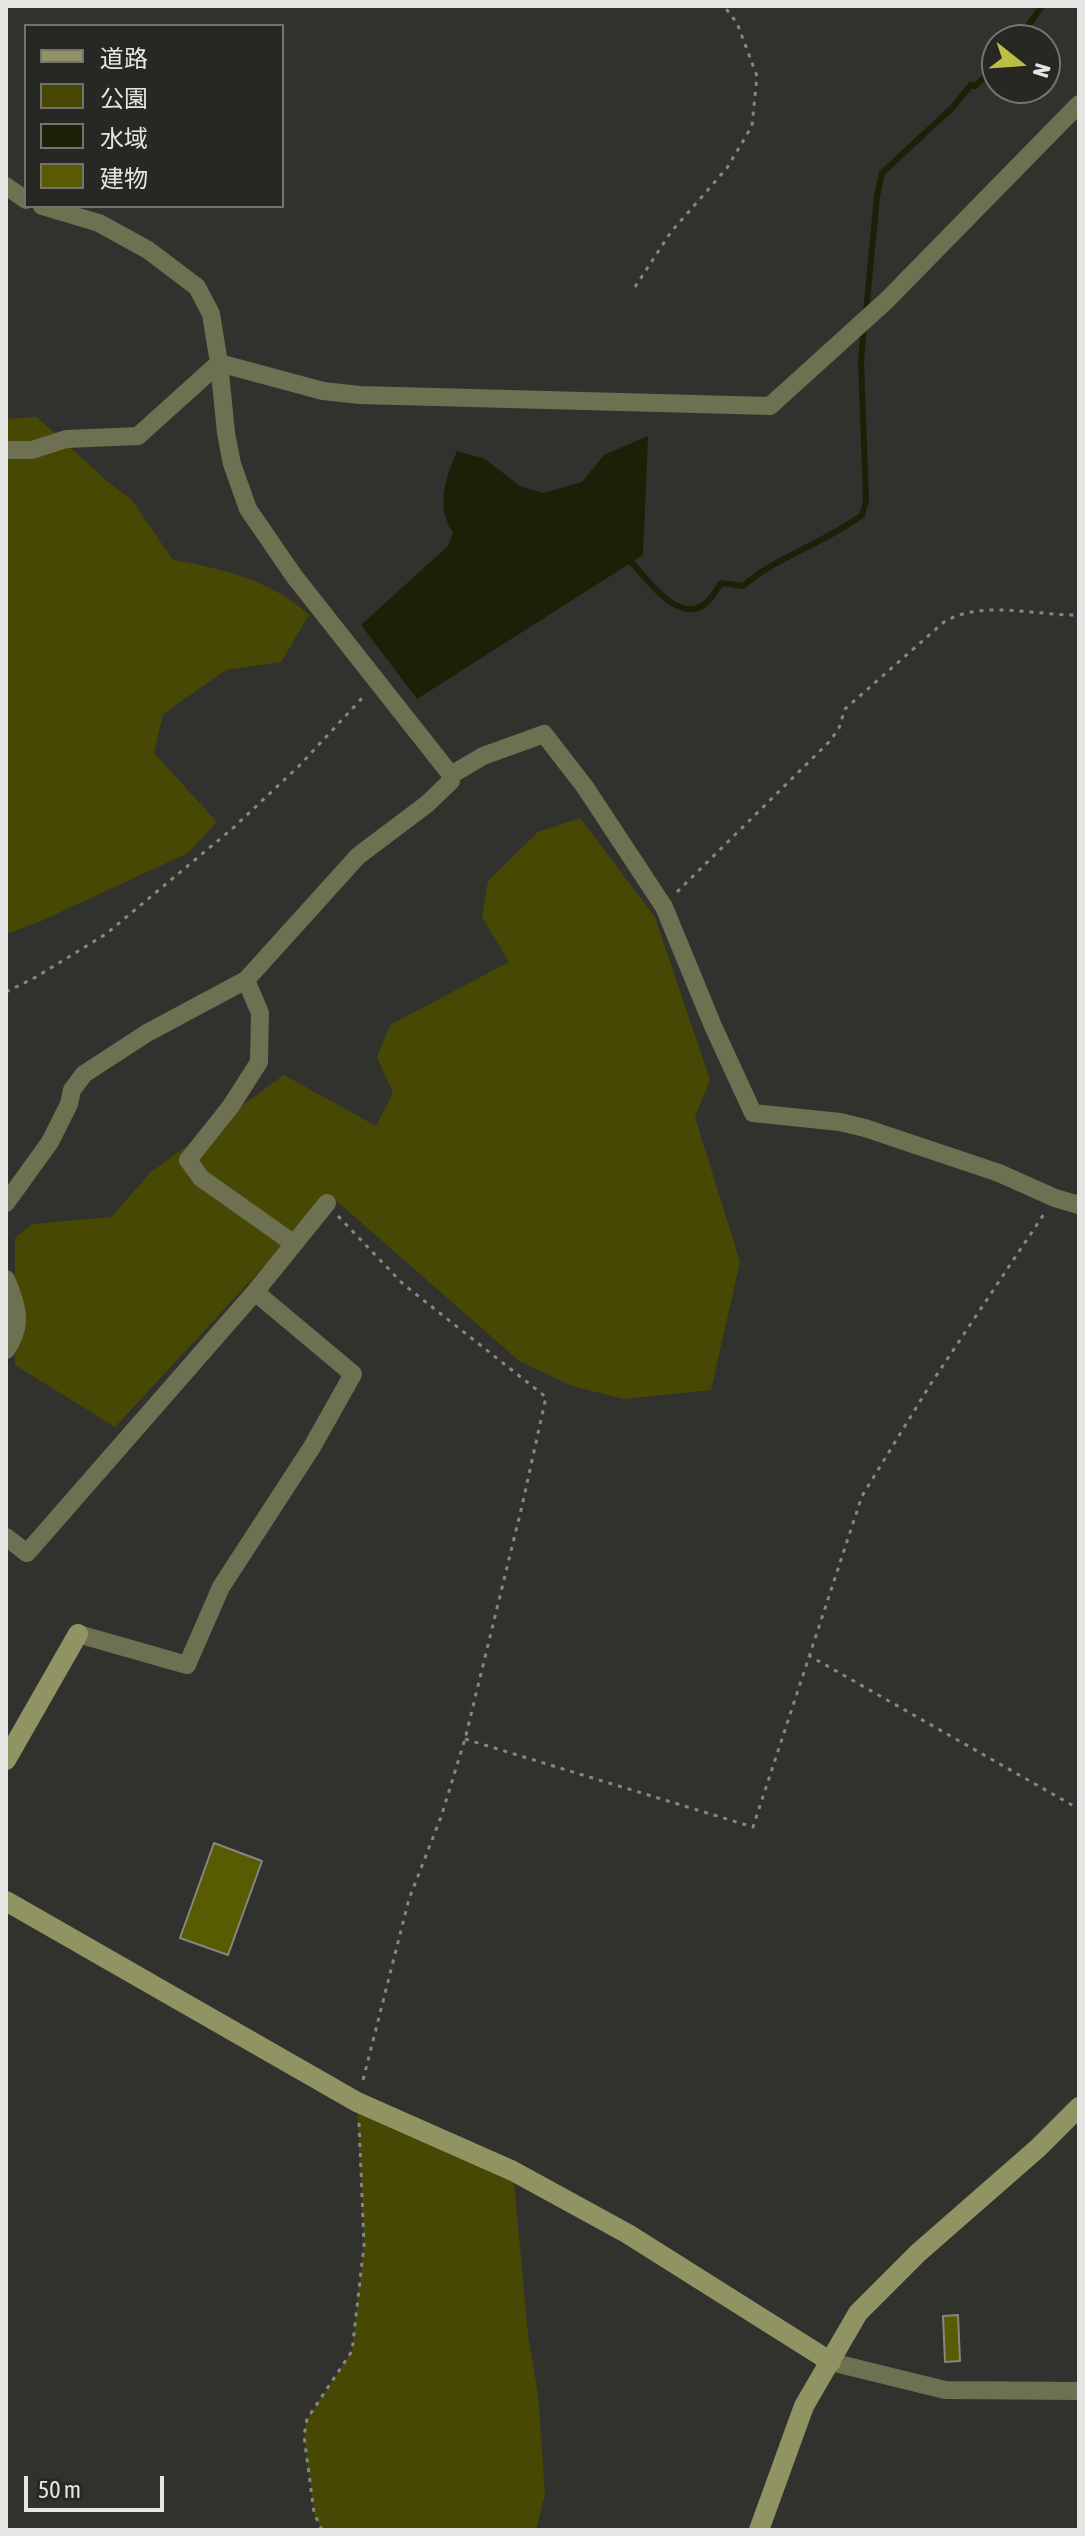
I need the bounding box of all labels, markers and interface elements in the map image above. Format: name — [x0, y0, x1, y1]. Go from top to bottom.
legend — [24, 24, 284, 208]
north arrow — [981, 24, 1061, 104]
text: 道路 — [100, 45, 148, 72]
text: N — [1028, 60, 1056, 80]
text: 公園 — [100, 85, 148, 112]
text: 水域 — [100, 125, 148, 152]
text: 建物 — [100, 165, 148, 192]
scale bar — [28, 2460, 168, 2510]
text: 50 m — [38, 2476, 81, 2503]

